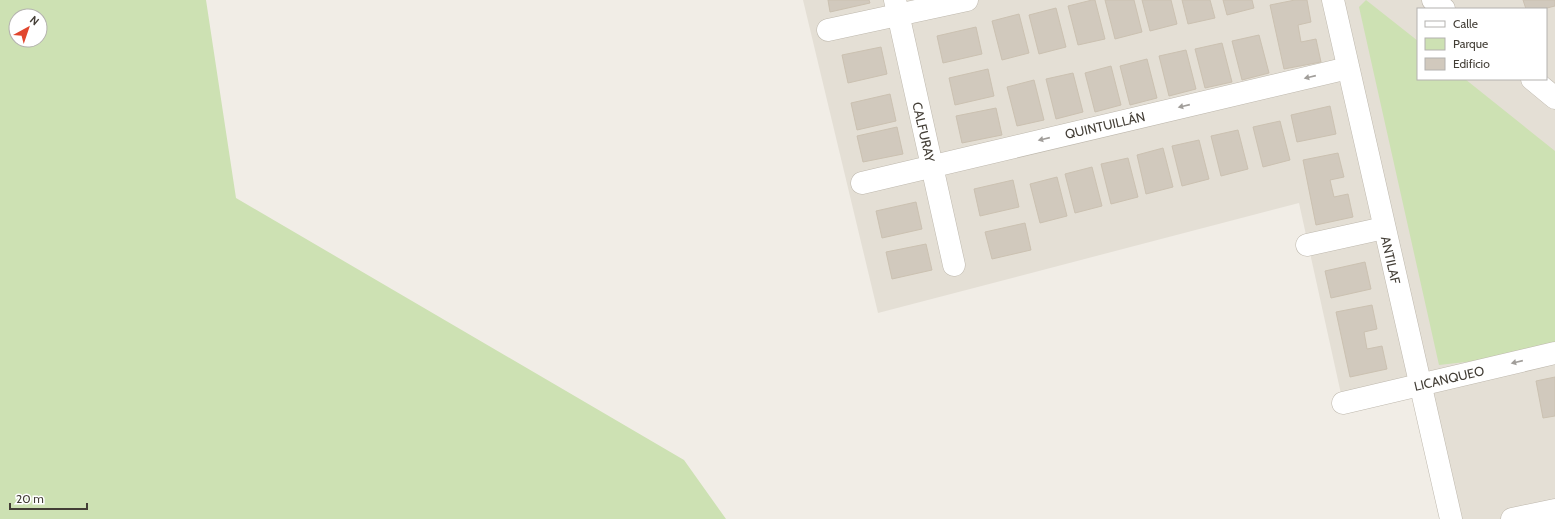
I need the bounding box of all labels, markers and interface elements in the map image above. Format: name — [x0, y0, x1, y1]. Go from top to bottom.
north arrow — [8, 8, 48, 48]
legend — [1417, 8, 1547, 80]
text: N — [27, 12, 42, 28]
text: Calle — [1453, 16, 1478, 31]
text: Parque — [1453, 36, 1488, 51]
text: Edificio — [1453, 56, 1490, 71]
one-way arrow — [1304, 74, 1317, 80]
street label: CALFURAY — [909, 100, 939, 164]
one-way arrow — [1178, 104, 1190, 110]
street label: QUINTUILLÁN — [1063, 107, 1147, 142]
one-way arrow — [1038, 137, 1050, 143]
street label: ANTILAF — [1378, 234, 1404, 286]
one-way arrow — [1511, 359, 1523, 365]
street label: LICANQUEO — [1412, 362, 1486, 394]
scale bar — [10, 485, 87, 511]
text: 20 m — [16, 491, 44, 506]

